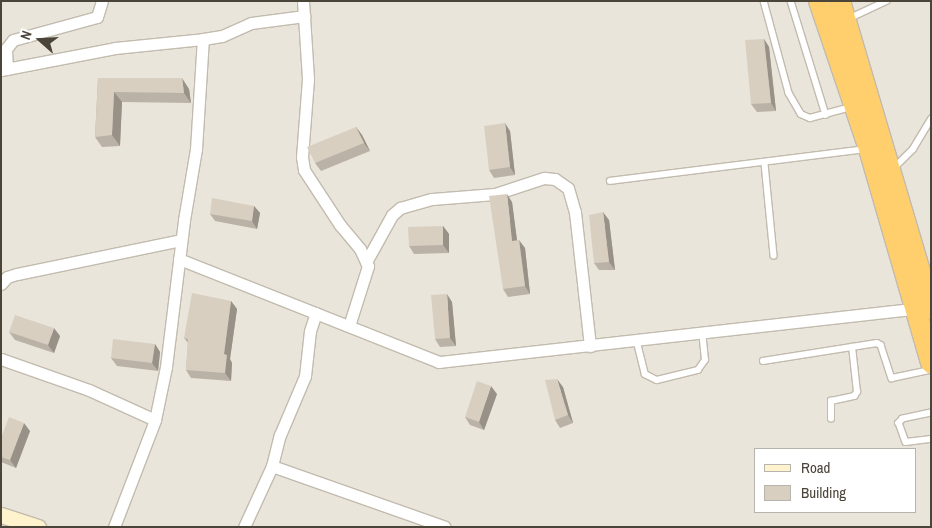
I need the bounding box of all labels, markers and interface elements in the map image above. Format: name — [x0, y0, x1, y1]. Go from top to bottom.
north arrow — [15, 15, 65, 65]
text: N — [16, 28, 36, 42]
legend — [754, 448, 917, 513]
text: Road — [801, 457, 830, 478]
text: Building — [801, 482, 846, 503]

